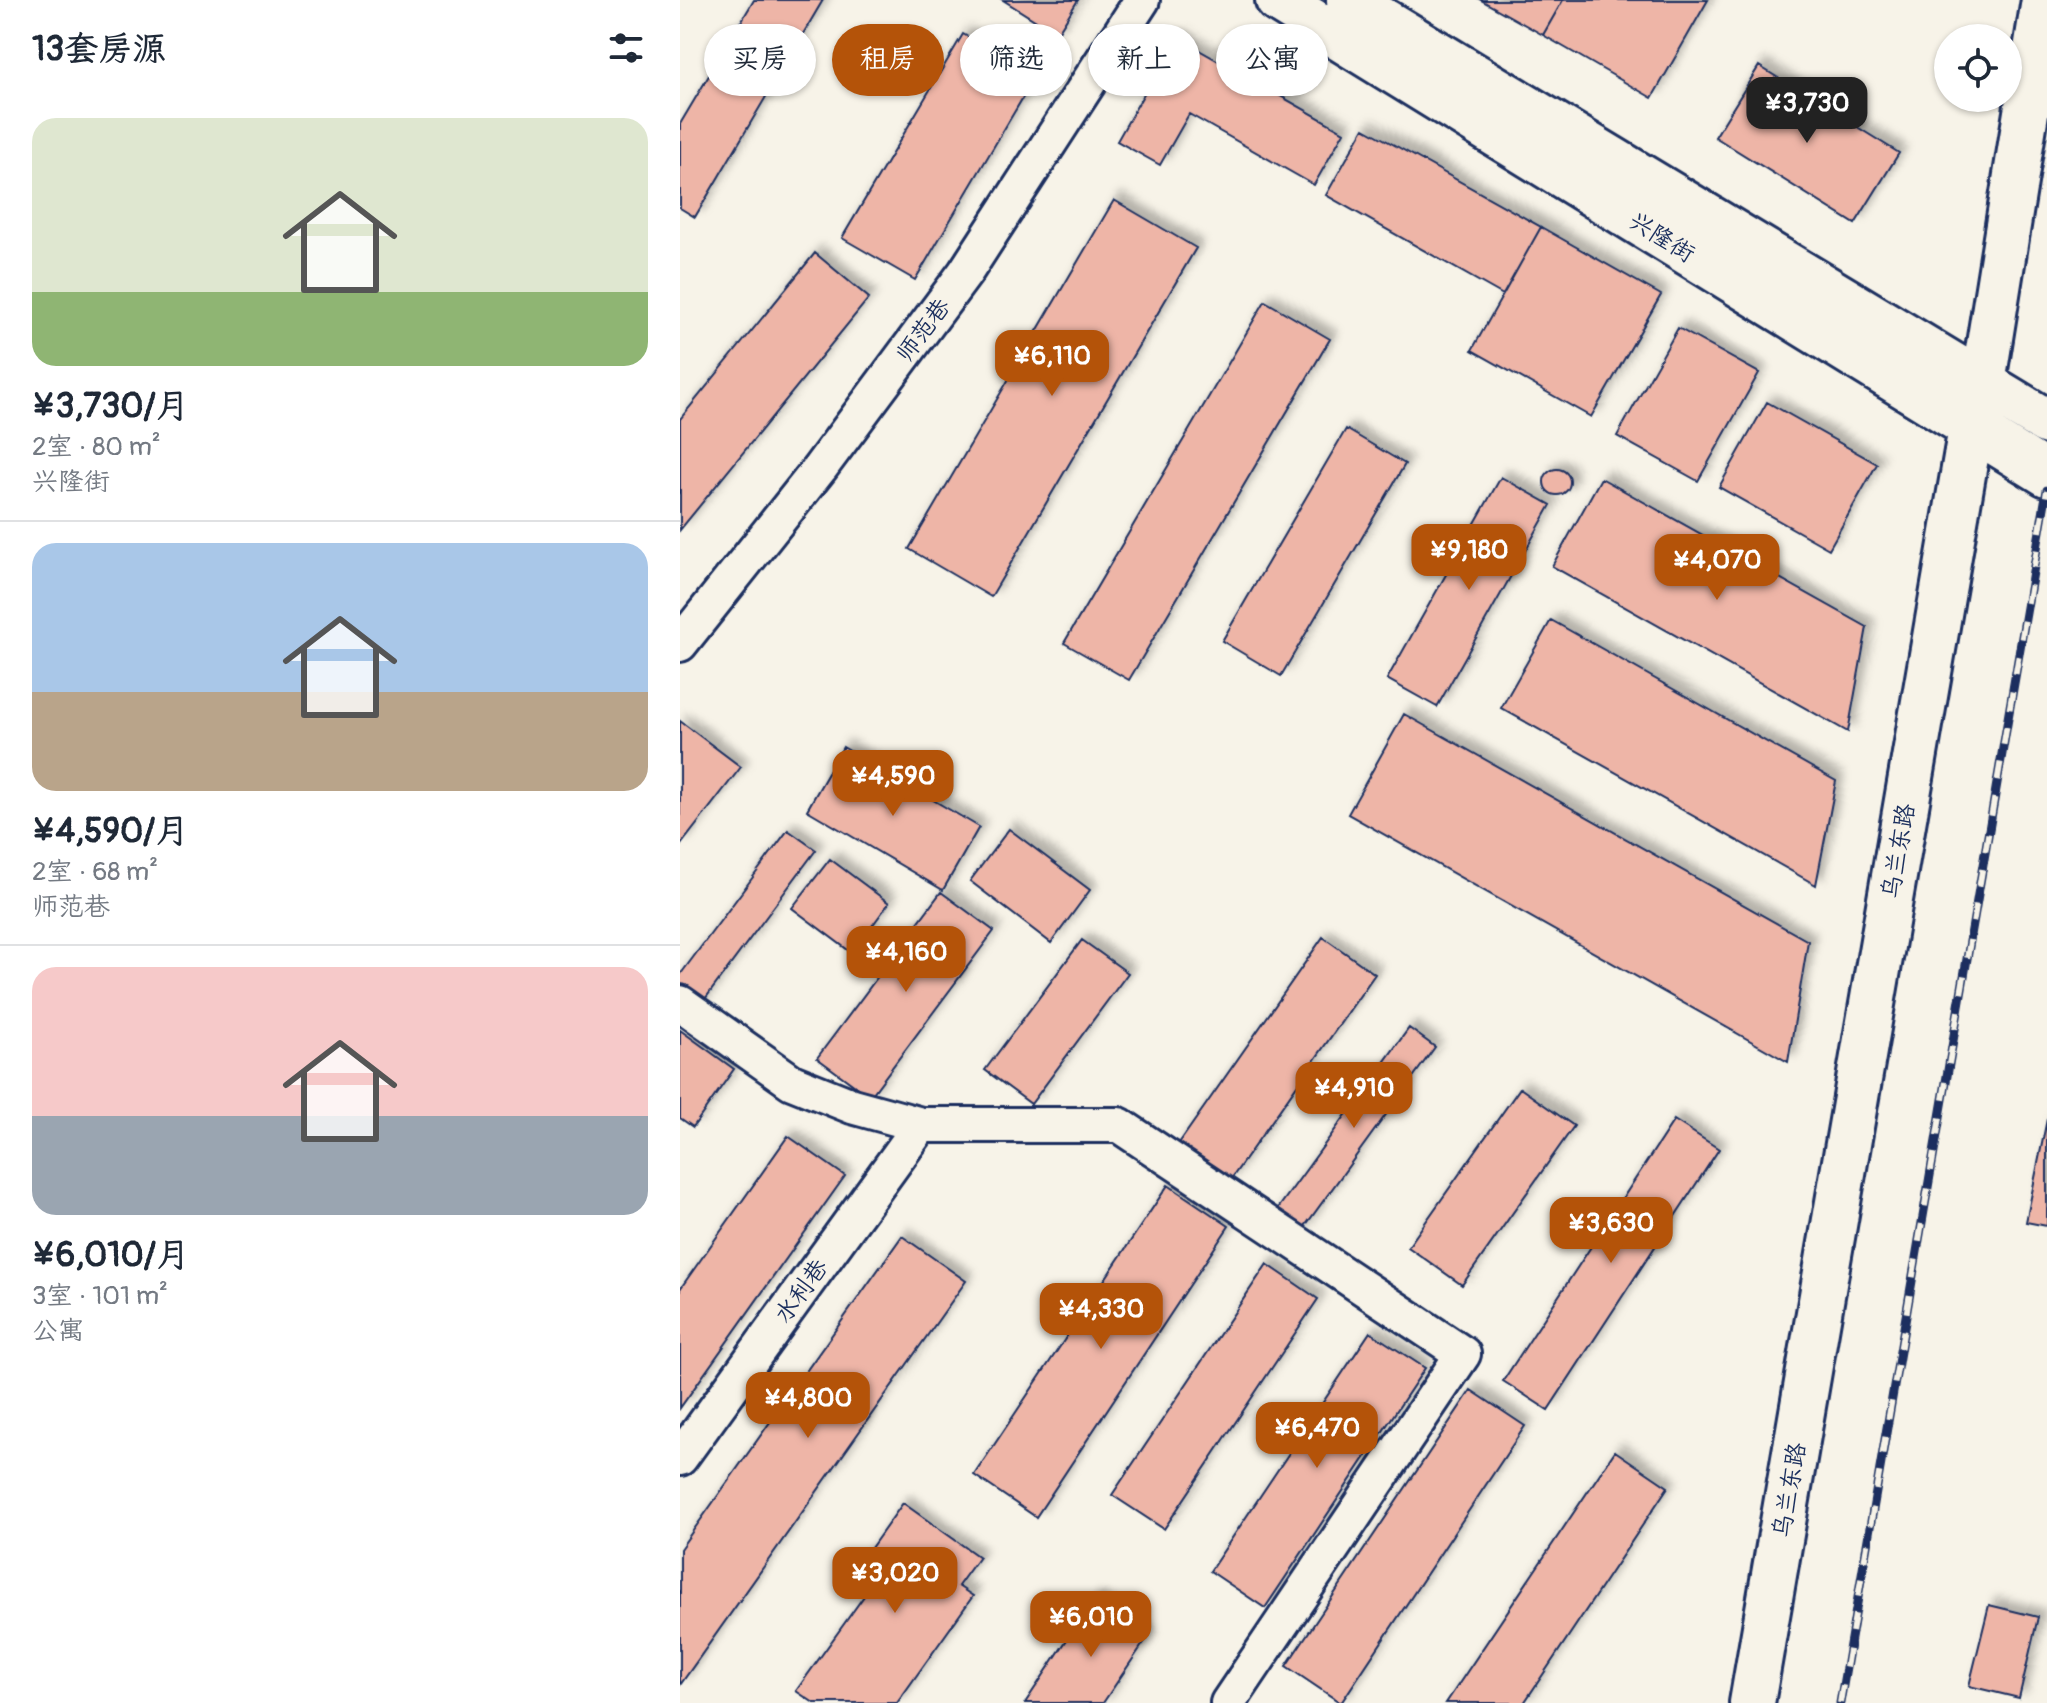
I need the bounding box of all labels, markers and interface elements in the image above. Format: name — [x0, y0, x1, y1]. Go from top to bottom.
chip: 买房 — [704, 24, 816, 96]
chip: 租房 — [832, 24, 944, 96]
chip: 筛选 — [960, 24, 1072, 96]
chip: 新上 — [1088, 24, 1200, 96]
chip: 公寓 — [1216, 24, 1328, 96]
map controls — [1934, 24, 2022, 112]
button: locate — [1934, 24, 2022, 112]
icon: filters — [604, 26, 648, 70]
text: 13套房源 — [32, 28, 166, 71]
pin: ¥3,730 — [1742, 77, 1872, 145]
text: ¥3,730 — [1764, 87, 1850, 119]
icon: home — [268, 170, 412, 314]
street label: 兴隆街 — [1624, 206, 1700, 269]
street label: 师范巷 — [890, 293, 957, 368]
pin: ¥6,110 — [987, 330, 1117, 398]
text: ¥6,110 — [1013, 340, 1091, 372]
text: ¥3,730/月 — [32, 385, 190, 428]
text: 2室 · 80 m² — [32, 431, 161, 463]
text: 兴隆街 — [32, 466, 110, 498]
pin: ¥9,180 — [1404, 524, 1534, 592]
text: ¥9,180 — [1429, 534, 1509, 566]
pin: ¥4,070 — [1652, 534, 1782, 602]
text: ¥4,070 — [1673, 544, 1762, 576]
icon: home — [268, 595, 412, 739]
pin: ¥4,590 — [828, 750, 958, 818]
text: ¥4,590 — [851, 760, 935, 792]
street label: 乌兰东路 — [1876, 801, 1921, 901]
text: ¥4,590/月 — [32, 810, 189, 853]
text: 2室 · 68 m² — [32, 856, 158, 888]
text: 师范巷 — [32, 891, 110, 923]
pin: ¥4,160 — [841, 926, 971, 994]
text: ¥4,160 — [865, 936, 947, 968]
icon: home — [268, 1019, 412, 1163]
pin: ¥4,910 — [1289, 1062, 1419, 1130]
text: ¥4,910 — [1313, 1072, 1395, 1104]
pin: ¥3,630 — [1546, 1197, 1676, 1265]
text: ¥3,630 — [1568, 1207, 1654, 1239]
text: ¥6,010/月 — [32, 1234, 190, 1277]
street label: 水利巷 — [769, 1254, 834, 1329]
text: 3室 · 101 m² — [32, 1280, 168, 1312]
pin: ¥4,330 — [1036, 1283, 1166, 1351]
text: ¥4,330 — [1058, 1293, 1144, 1325]
text: 公寓 — [32, 1315, 84, 1347]
pin: ¥4,800 — [743, 1372, 873, 1440]
text: ¥4,800 — [764, 1382, 852, 1414]
pin: ¥6,470 — [1252, 1402, 1382, 1470]
text: ¥6,470 — [1274, 1412, 1360, 1444]
street label: 乌兰东路 — [1767, 1440, 1812, 1540]
pin: ¥3,020 — [830, 1547, 960, 1615]
text: ¥3,020 — [850, 1557, 940, 1589]
pin: ¥6,010 — [1026, 1591, 1156, 1659]
text: ¥6,010 — [1048, 1601, 1134, 1633]

